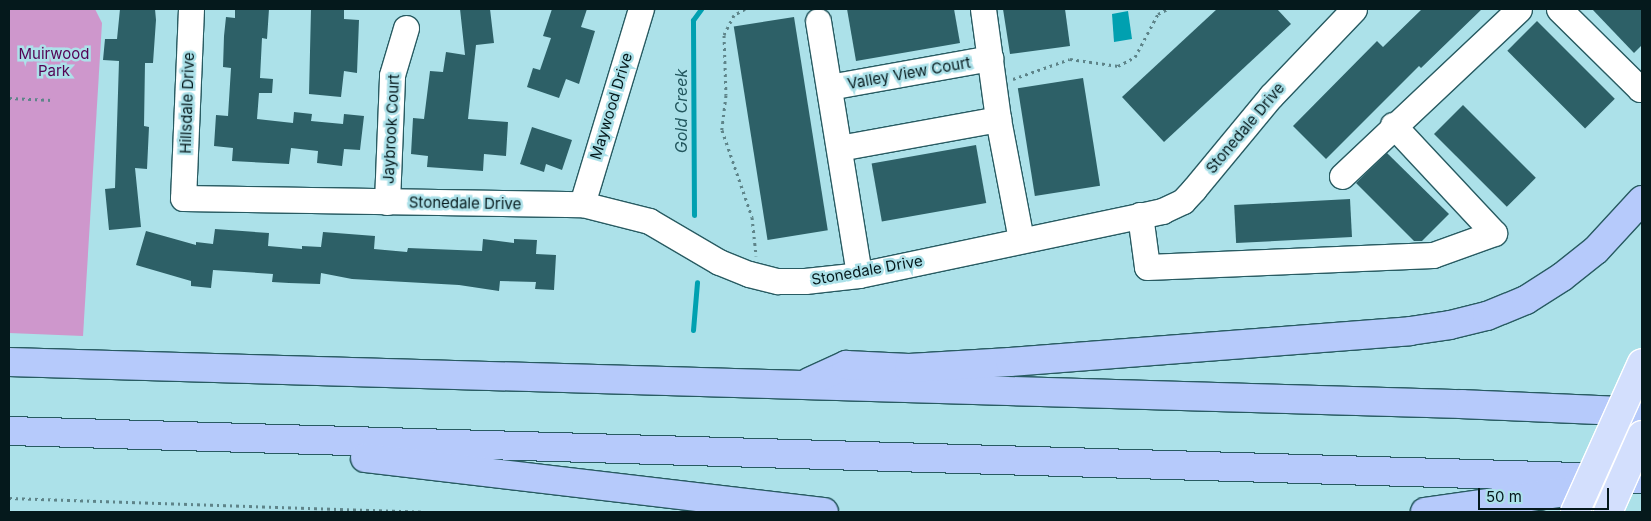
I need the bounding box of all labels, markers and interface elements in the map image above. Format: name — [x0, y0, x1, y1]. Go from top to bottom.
park label: Muirwood Park — [18, 44, 90, 79]
street label: Maywood Drive — [586, 50, 636, 162]
street label: Hillsdale Drive — [176, 52, 198, 154]
street label: Valley View Court — [846, 53, 972, 93]
water label: Gold Creek — [671, 69, 691, 153]
street label: Jaybrook Court — [379, 74, 403, 184]
street label: Stonedale Drive — [1202, 79, 1288, 177]
street label: Stonedale Drive — [409, 193, 521, 213]
street label: Stonedale Drive — [810, 251, 924, 289]
scale bar — [1481, 478, 1612, 510]
text: 50 m — [1486, 487, 1522, 506]

